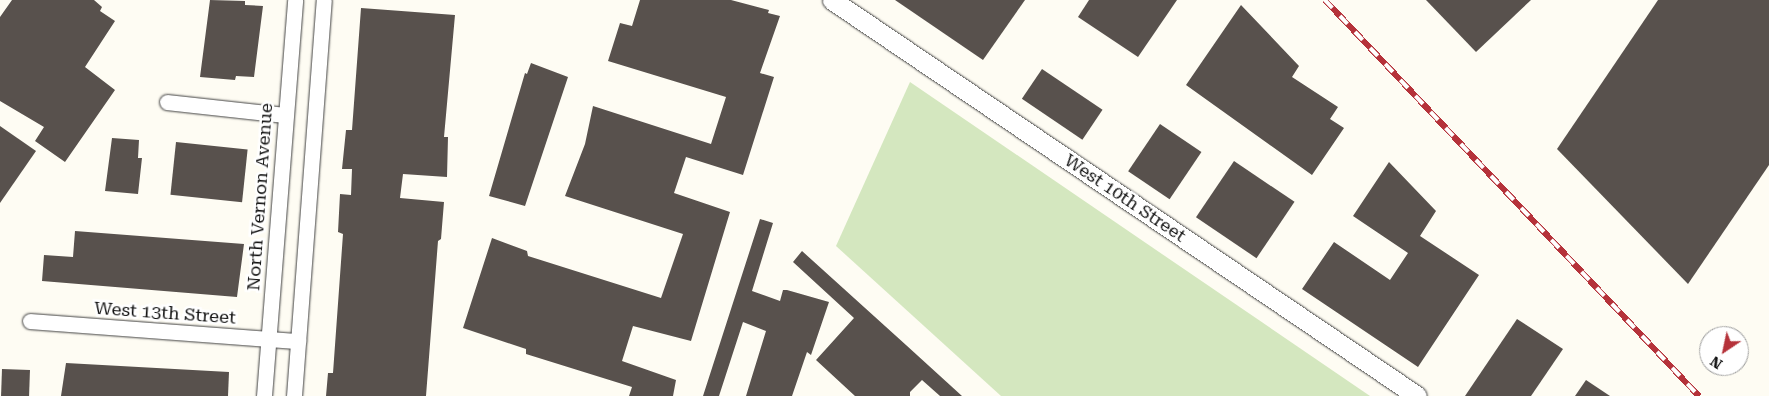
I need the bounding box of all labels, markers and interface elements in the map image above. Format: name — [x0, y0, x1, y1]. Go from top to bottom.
street label: North Vernon Avenue — [243, 102, 277, 292]
street label: West 10th Street — [1060, 149, 1190, 247]
street label: West 13th Street — [93, 297, 237, 329]
north arrow — [1699, 326, 1749, 376]
text: N — [1707, 353, 1725, 372]

